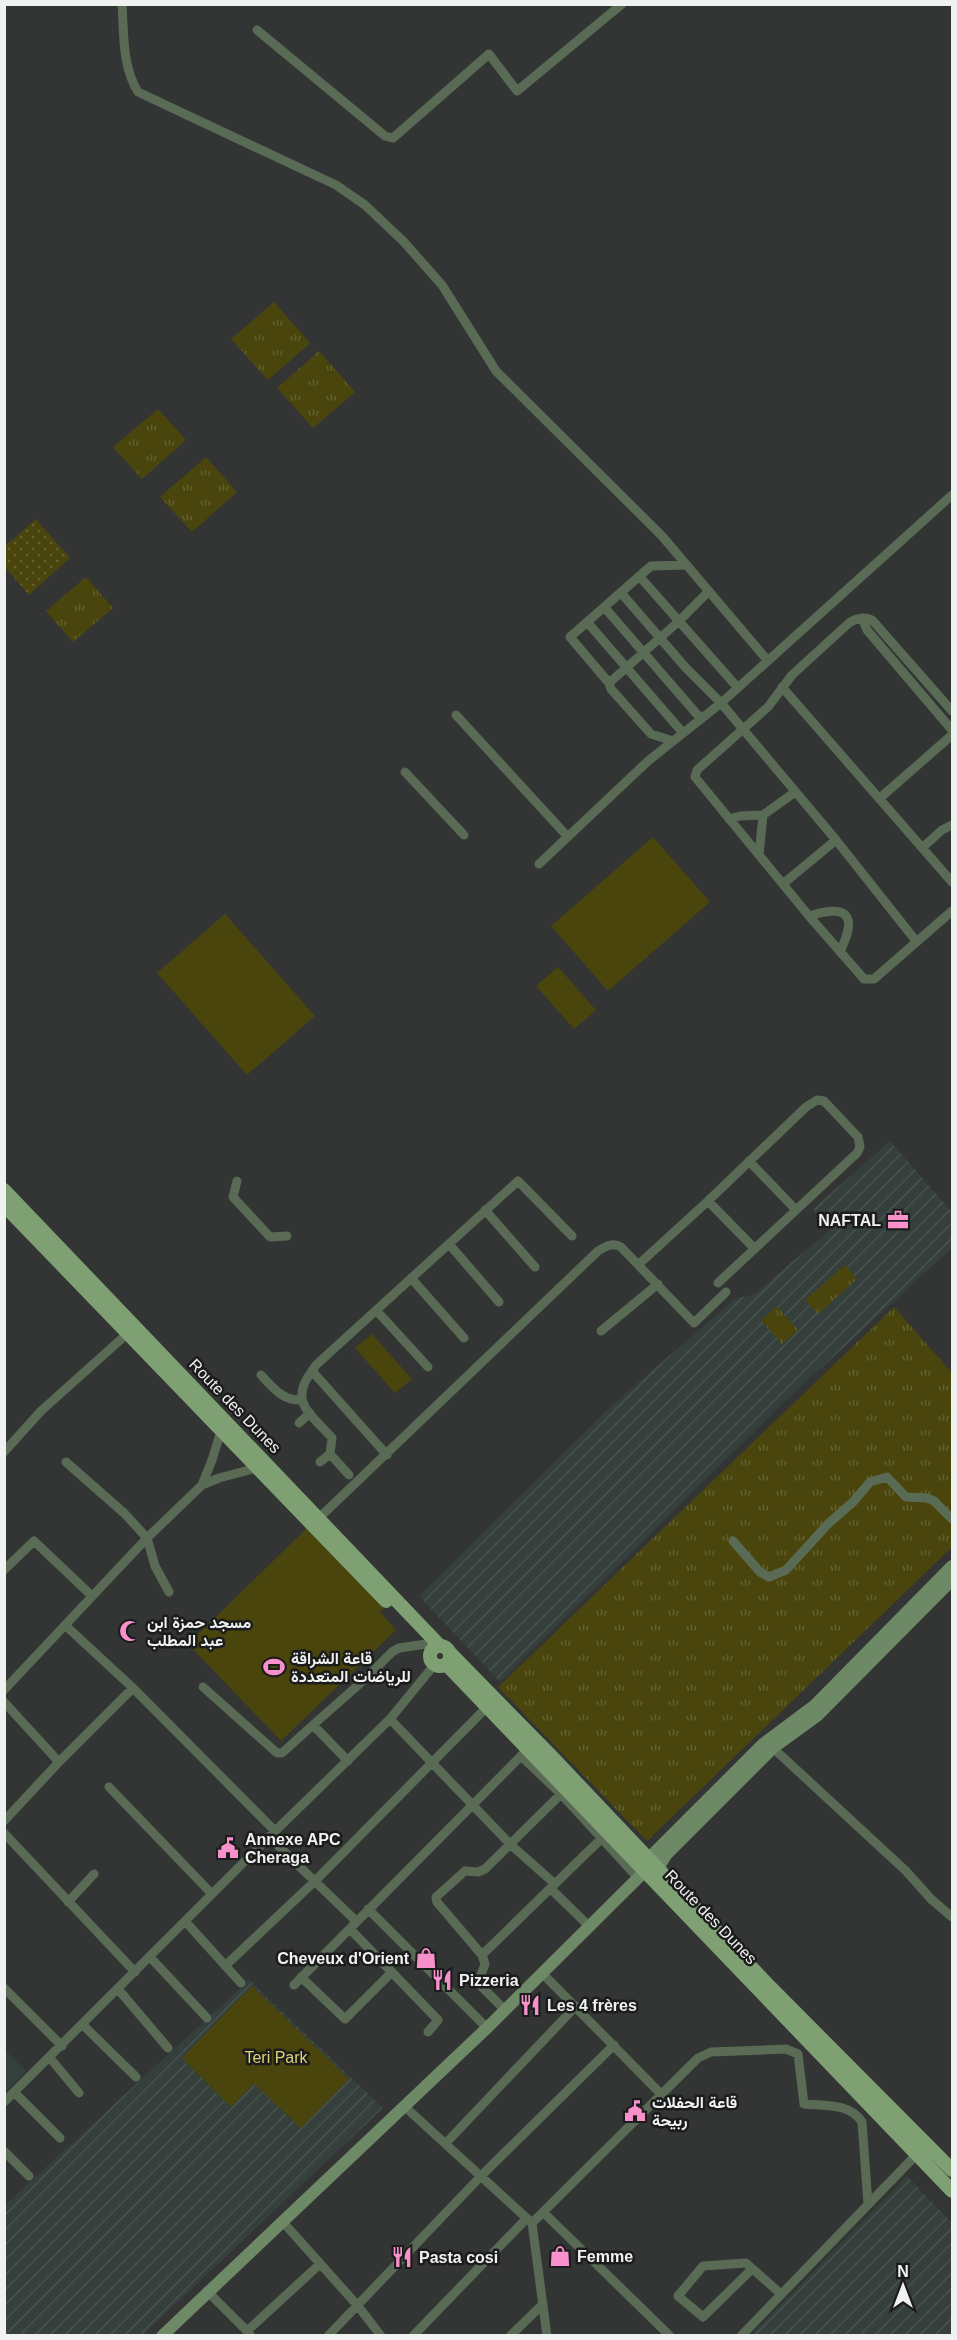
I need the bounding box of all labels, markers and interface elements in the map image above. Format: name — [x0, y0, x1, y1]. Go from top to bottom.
office icon: NAFTAL — [886, 1208, 910, 1232]
place label: NAFTAL — [818, 1212, 881, 1229]
street label: Route des Dunes — [186, 1356, 284, 1456]
place label: مسجد حمزة ابن عبد المطلب — [147, 1614, 252, 1650]
mosque icon: مسجد حمزة ابن عبد المطلب — [118, 1619, 142, 1643]
place label: قاعة الشراقة للرياضات المتعددة — [291, 1650, 411, 1687]
sports icon: قاعة الشراقة للرياضات المتعددة — [262, 1655, 286, 1679]
place label: Annexe APC Cheraga — [245, 1831, 341, 1866]
public building icon: Annexe APC Cheraga — [216, 1836, 240, 1860]
street label: Route des Dunes — [662, 1867, 760, 1967]
shop icon: Cheveux d'Orient — [414, 1946, 438, 1970]
place label: Cheveux d'Orient — [277, 1950, 410, 1967]
restaurant icon: Pizzeria — [430, 1968, 454, 1992]
place label: Pizzeria — [459, 1972, 519, 1989]
restaurant icon: Les 4 frères — [518, 1993, 542, 2017]
place label: Les 4 frères — [547, 1997, 637, 2014]
park label: Teri Park — [244, 2049, 309, 2066]
place label: قاعة الحفلات ربيحة — [652, 2094, 737, 2131]
public building icon: قاعة الحفلات ربيحة — [623, 2099, 647, 2123]
shop icon: Femme — [548, 2244, 572, 2268]
restaurant icon: Pasta cosi — [390, 2245, 414, 2269]
place label: Femme — [577, 2248, 633, 2265]
place label: Pasta cosi — [419, 2249, 498, 2266]
north arrow — [873, 2256, 933, 2316]
text: N — [897, 2263, 909, 2280]

